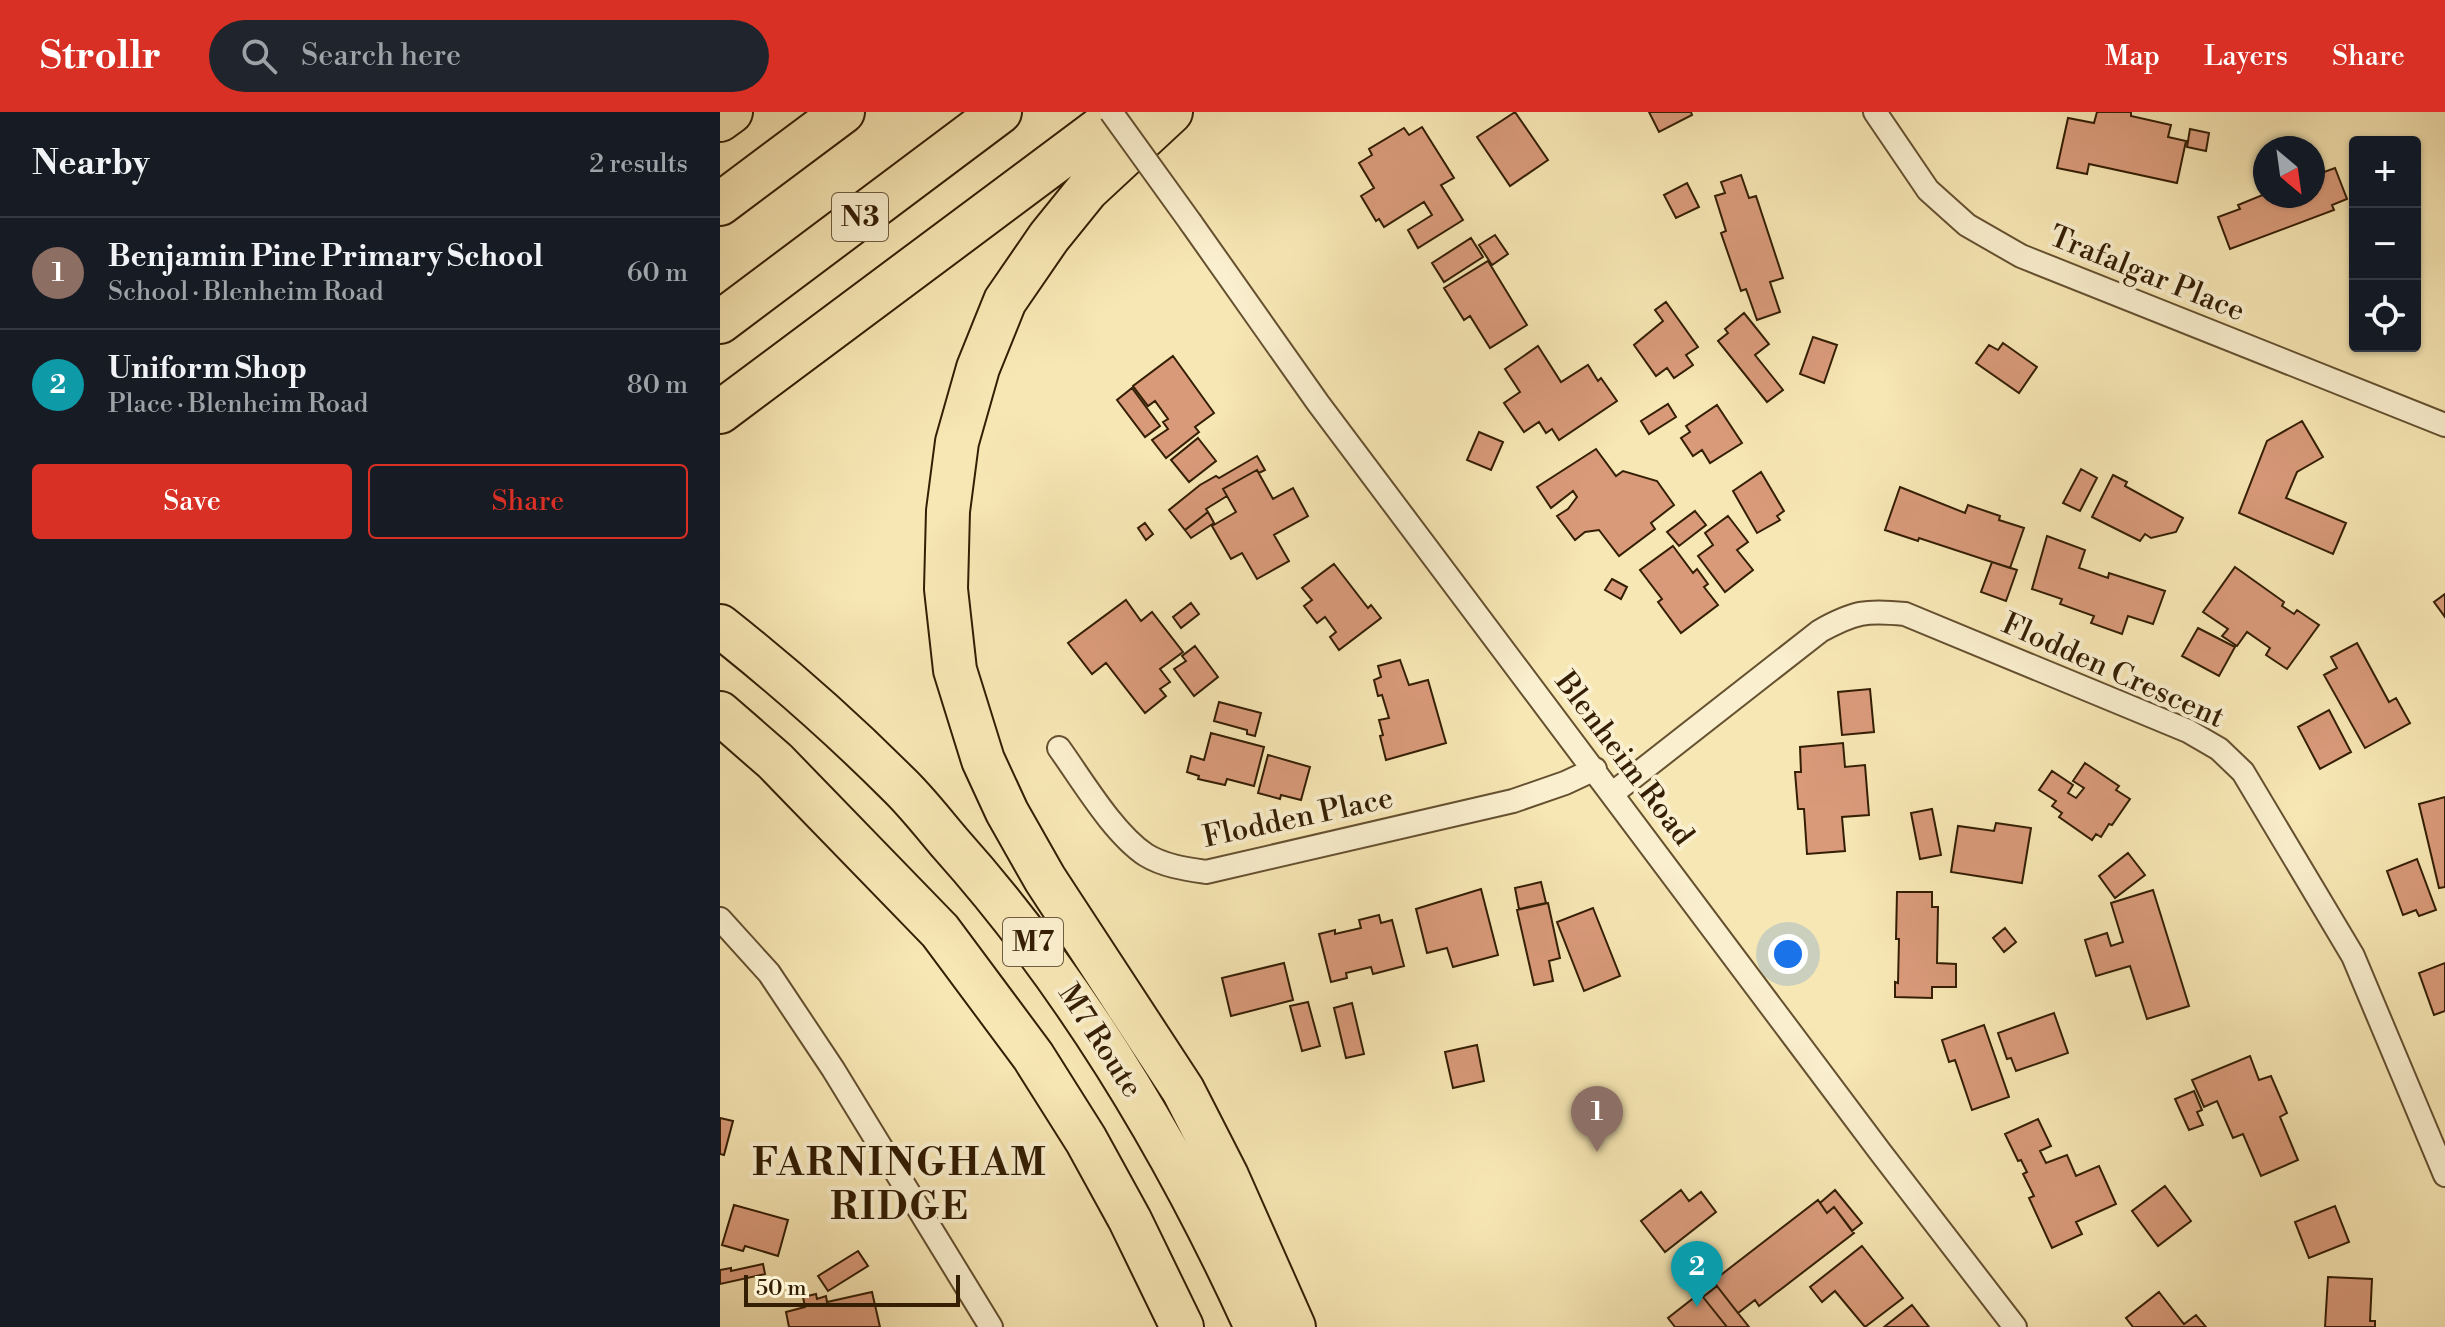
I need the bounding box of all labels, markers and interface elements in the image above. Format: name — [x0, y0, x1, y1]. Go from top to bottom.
search box — [209, 20, 769, 92]
text: Strollr — [40, 33, 161, 80]
icon: search — [237, 34, 281, 78]
text: Search here — [301, 37, 461, 75]
text: Map — [2105, 39, 2160, 74]
text: Layers — [2204, 39, 2288, 74]
text: Share — [2332, 39, 2405, 74]
north arrow — [2253, 136, 2325, 208]
map controls — [2349, 136, 2421, 352]
button: + — [2349, 136, 2421, 208]
text: Nearby — [32, 143, 150, 185]
text: 2 results — [589, 148, 688, 180]
road number: N3 — [832, 193, 888, 241]
button: − — [2349, 208, 2421, 280]
street label: Trafalgar Place — [2044, 218, 2250, 330]
text: Benjamin Pine Primary School — [108, 238, 543, 276]
text: 1 — [52, 257, 64, 289]
text: 60 m — [627, 257, 688, 289]
text: School · Blenheim Road — [108, 276, 384, 308]
button: locate — [2349, 280, 2421, 352]
text: Uniform Shop — [108, 350, 307, 388]
text: 2 — [50, 369, 66, 401]
text: 80 m — [627, 369, 688, 401]
text: Place · Blenheim Road — [108, 388, 368, 420]
button: Save — [32, 464, 352, 539]
button: Share — [368, 464, 688, 539]
street label: Flodden Crescent — [1996, 605, 2230, 737]
street label: Blenheim Road — [1546, 664, 1702, 853]
street label: Flodden Place — [1199, 779, 1397, 857]
road number: M7 — [1003, 918, 1063, 966]
your location — [1768, 934, 1808, 974]
street label: M7 Route — [1049, 977, 1151, 1105]
pin: 1 — [1571, 1086, 1623, 1152]
district label: FARNINGHAM RIDGE — [752, 1140, 1048, 1231]
pin: 2 — [1671, 1241, 1723, 1307]
scale bar — [744, 1271, 960, 1307]
text: 50 m — [756, 1275, 807, 1302]

